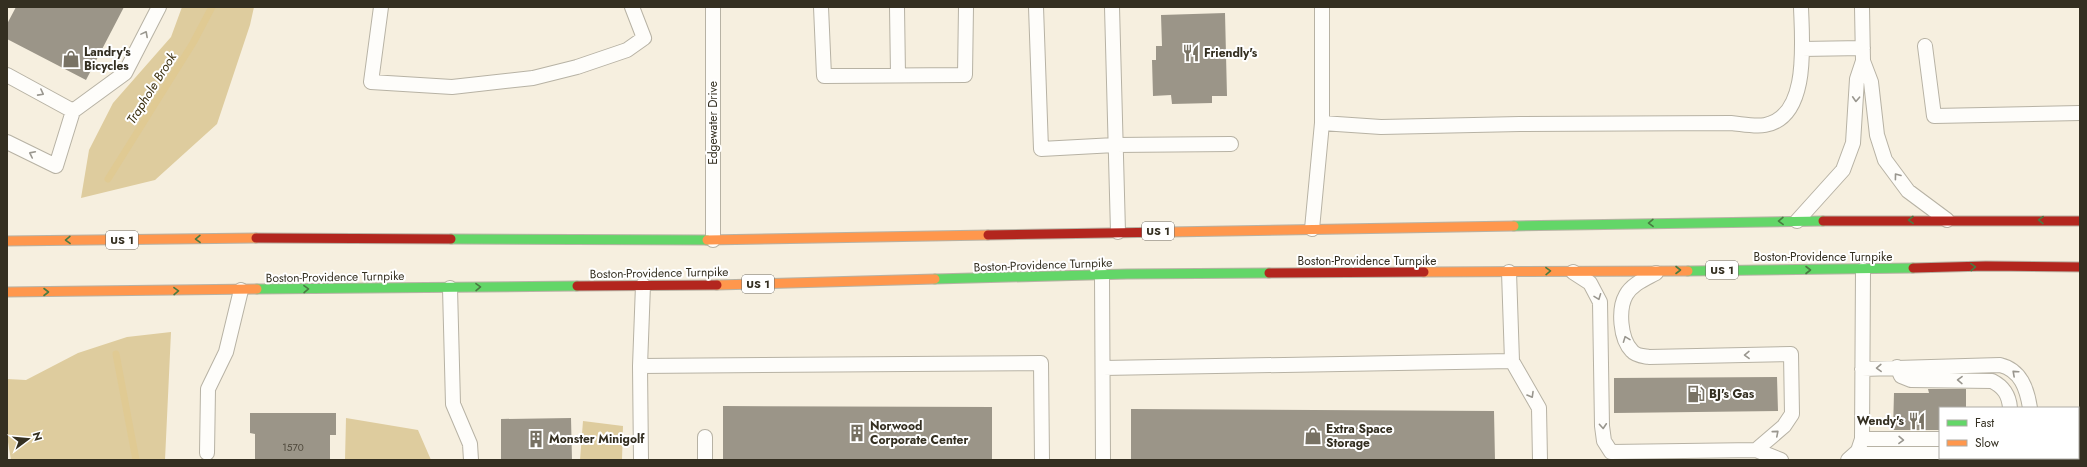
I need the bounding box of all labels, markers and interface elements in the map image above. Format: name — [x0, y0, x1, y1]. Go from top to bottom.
one-way arrow — [140, 30, 148, 38]
place label: Landry's Bicycles — [84, 43, 131, 75]
restaurant icon: Friendly's — [1181, 43, 1201, 63]
place label: Friendly's — [1204, 44, 1258, 62]
shop icon: Landry's Bicycles — [61, 49, 81, 69]
water label: Traphole Brook — [122, 49, 181, 128]
street label: Edgewater Drive — [704, 81, 722, 165]
one-way arrow — [37, 89, 44, 96]
one-way arrow — [1851, 96, 1860, 102]
one-way arrow — [28, 151, 36, 159]
one-way arrow — [1895, 173, 1902, 180]
one-way arrow — [1908, 216, 1914, 224]
one-way arrow — [2038, 216, 2044, 224]
one-way arrow — [1778, 217, 1784, 225]
one-way arrow — [1648, 219, 1654, 227]
road number: US 1 — [1142, 222, 1174, 240]
road number: US 1 — [106, 231, 138, 249]
one-way arrow — [195, 235, 201, 243]
one-way arrow — [65, 236, 71, 244]
street label: Boston-Providence Turnpike — [1754, 248, 1892, 266]
street label: Boston-Providence Turnpike — [1298, 252, 1436, 270]
street label: Boston-Providence Turnpike — [973, 254, 1113, 276]
road number: US 1 — [1706, 261, 1738, 279]
street label: Boston-Providence Turnpike — [589, 263, 729, 283]
one-way arrow — [1970, 263, 1976, 271]
one-way arrow — [1675, 266, 1681, 274]
one-way arrow — [1805, 266, 1811, 274]
street label: Boston-Providence Turnpike — [265, 267, 405, 287]
one-way arrow — [1545, 267, 1551, 276]
road number: US 1 — [742, 275, 774, 293]
one-way arrow — [475, 283, 481, 292]
one-way arrow — [303, 285, 309, 294]
one-way arrow — [173, 287, 179, 295]
one-way arrow — [43, 288, 49, 296]
one-way arrow — [1593, 293, 1601, 300]
one-way arrow — [1622, 335, 1630, 342]
one-way arrow — [1744, 350, 1750, 359]
one-way arrow — [1876, 364, 1882, 372]
one-way arrow — [2012, 371, 2020, 378]
one-way arrow — [1957, 376, 1963, 385]
fuel station icon: BJ's Gas — [1686, 384, 1706, 404]
place label: BJ's Gas — [1709, 385, 1755, 403]
one-way arrow — [1527, 391, 1534, 398]
legend — [1939, 407, 2079, 459]
restaurant icon: Wendy's — [1907, 411, 1927, 431]
place label: Wendy's — [1857, 412, 1905, 430]
text: Fast — [1975, 414, 1994, 432]
place label: Norwood Corporate Center — [870, 417, 968, 449]
north arrow — [8, 419, 48, 459]
place label: Extra Space Storage — [1326, 420, 1393, 452]
building icon: Norwood Corporate Center — [847, 423, 867, 443]
one-way arrow — [1598, 423, 1607, 429]
shop icon: Extra Space Storage — [1303, 426, 1323, 446]
building icon: Monster Minigolf — [526, 429, 546, 449]
text: N — [29, 430, 47, 443]
place label: Monster Minigolf — [549, 430, 645, 448]
one-way arrow — [1771, 430, 1779, 437]
text: Slow — [1975, 434, 2000, 452]
one-way arrow — [1898, 435, 1904, 444]
house number: 1570 — [282, 440, 304, 455]

